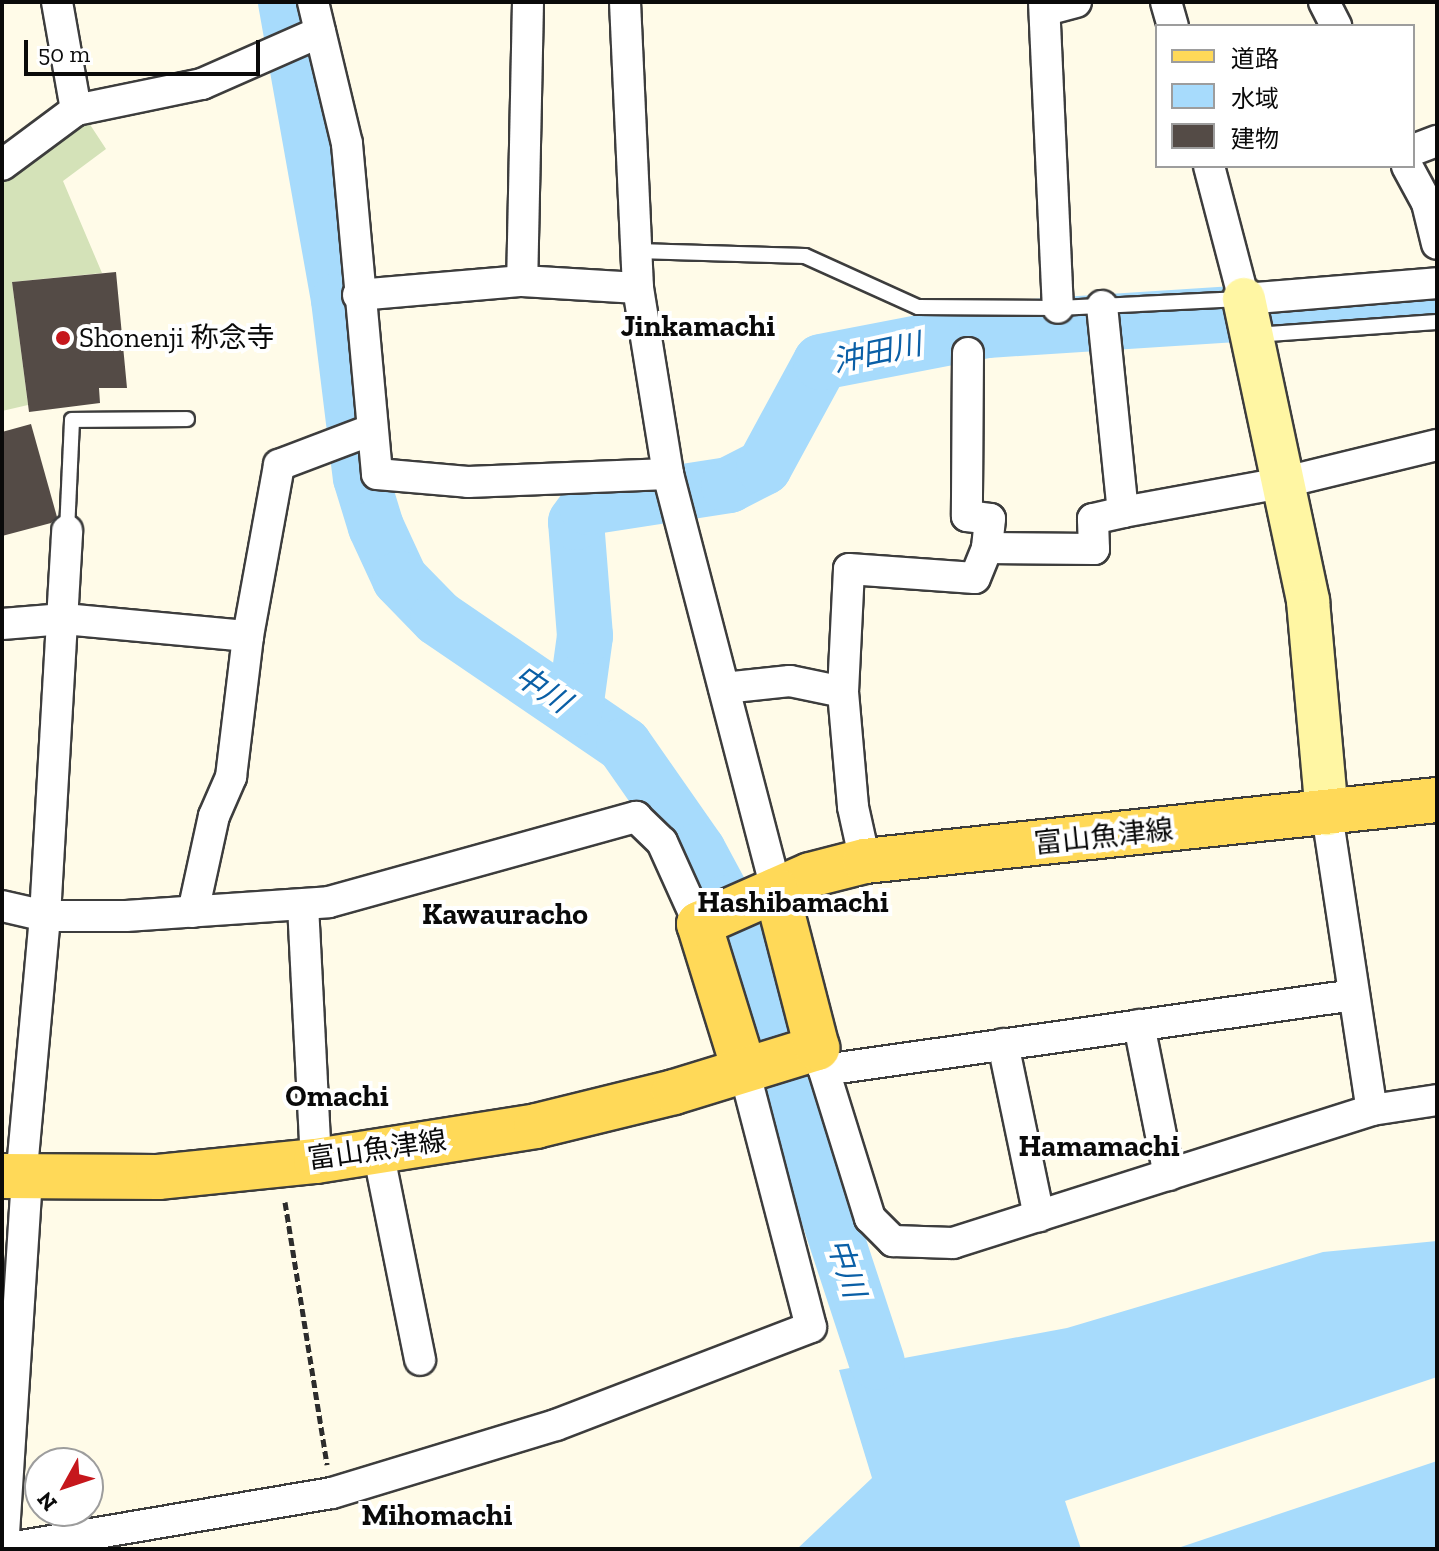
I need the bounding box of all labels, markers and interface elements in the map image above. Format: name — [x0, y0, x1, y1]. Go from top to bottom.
scale bar — [28, 24, 264, 74]
legend — [1155, 24, 1415, 168]
text: 50 m — [38, 39, 90, 68]
text: 道路 — [1231, 44, 1279, 73]
text: 水域 — [1231, 84, 1279, 113]
text: 建物 — [1231, 124, 1279, 153]
district label: Jinkamachi — [621, 308, 775, 344]
place label: Shonenji 称念寺 — [79, 321, 274, 355]
water label: 沖田川 — [829, 326, 925, 380]
marker: Shonenji 称念寺 — [54, 329, 72, 347]
water label: 中川 — [507, 657, 577, 721]
street label: 富山魚津線 — [1033, 813, 1175, 861]
district label: Hashibamachi — [697, 884, 889, 920]
district label: Kawauracho — [422, 896, 588, 932]
district label: Omachi — [285, 1078, 389, 1114]
street label: 富山魚津線 — [305, 1124, 449, 1176]
district label: Hamamachi — [1018, 1128, 1180, 1164]
water label: 中川 — [820, 1234, 872, 1302]
north arrow — [24, 1447, 104, 1527]
text: N — [31, 1486, 62, 1517]
district label: Mihomachi — [362, 1497, 512, 1533]

